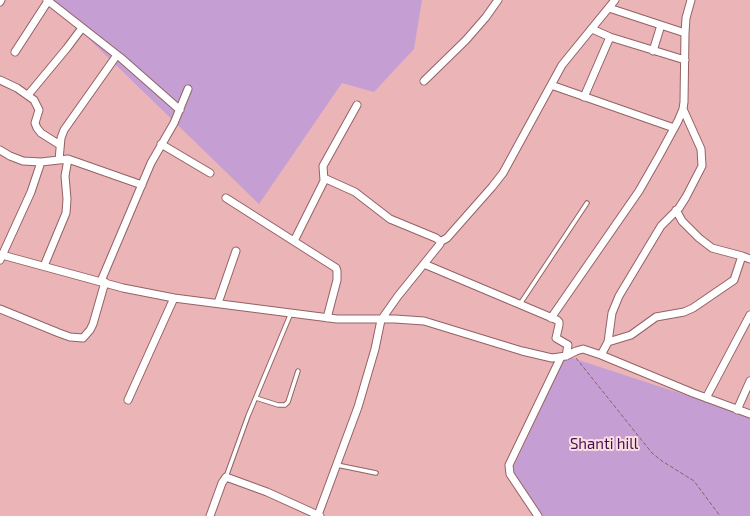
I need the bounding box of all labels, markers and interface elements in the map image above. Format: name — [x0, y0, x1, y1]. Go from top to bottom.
park label: Shanti hill — [570, 435, 638, 453]

